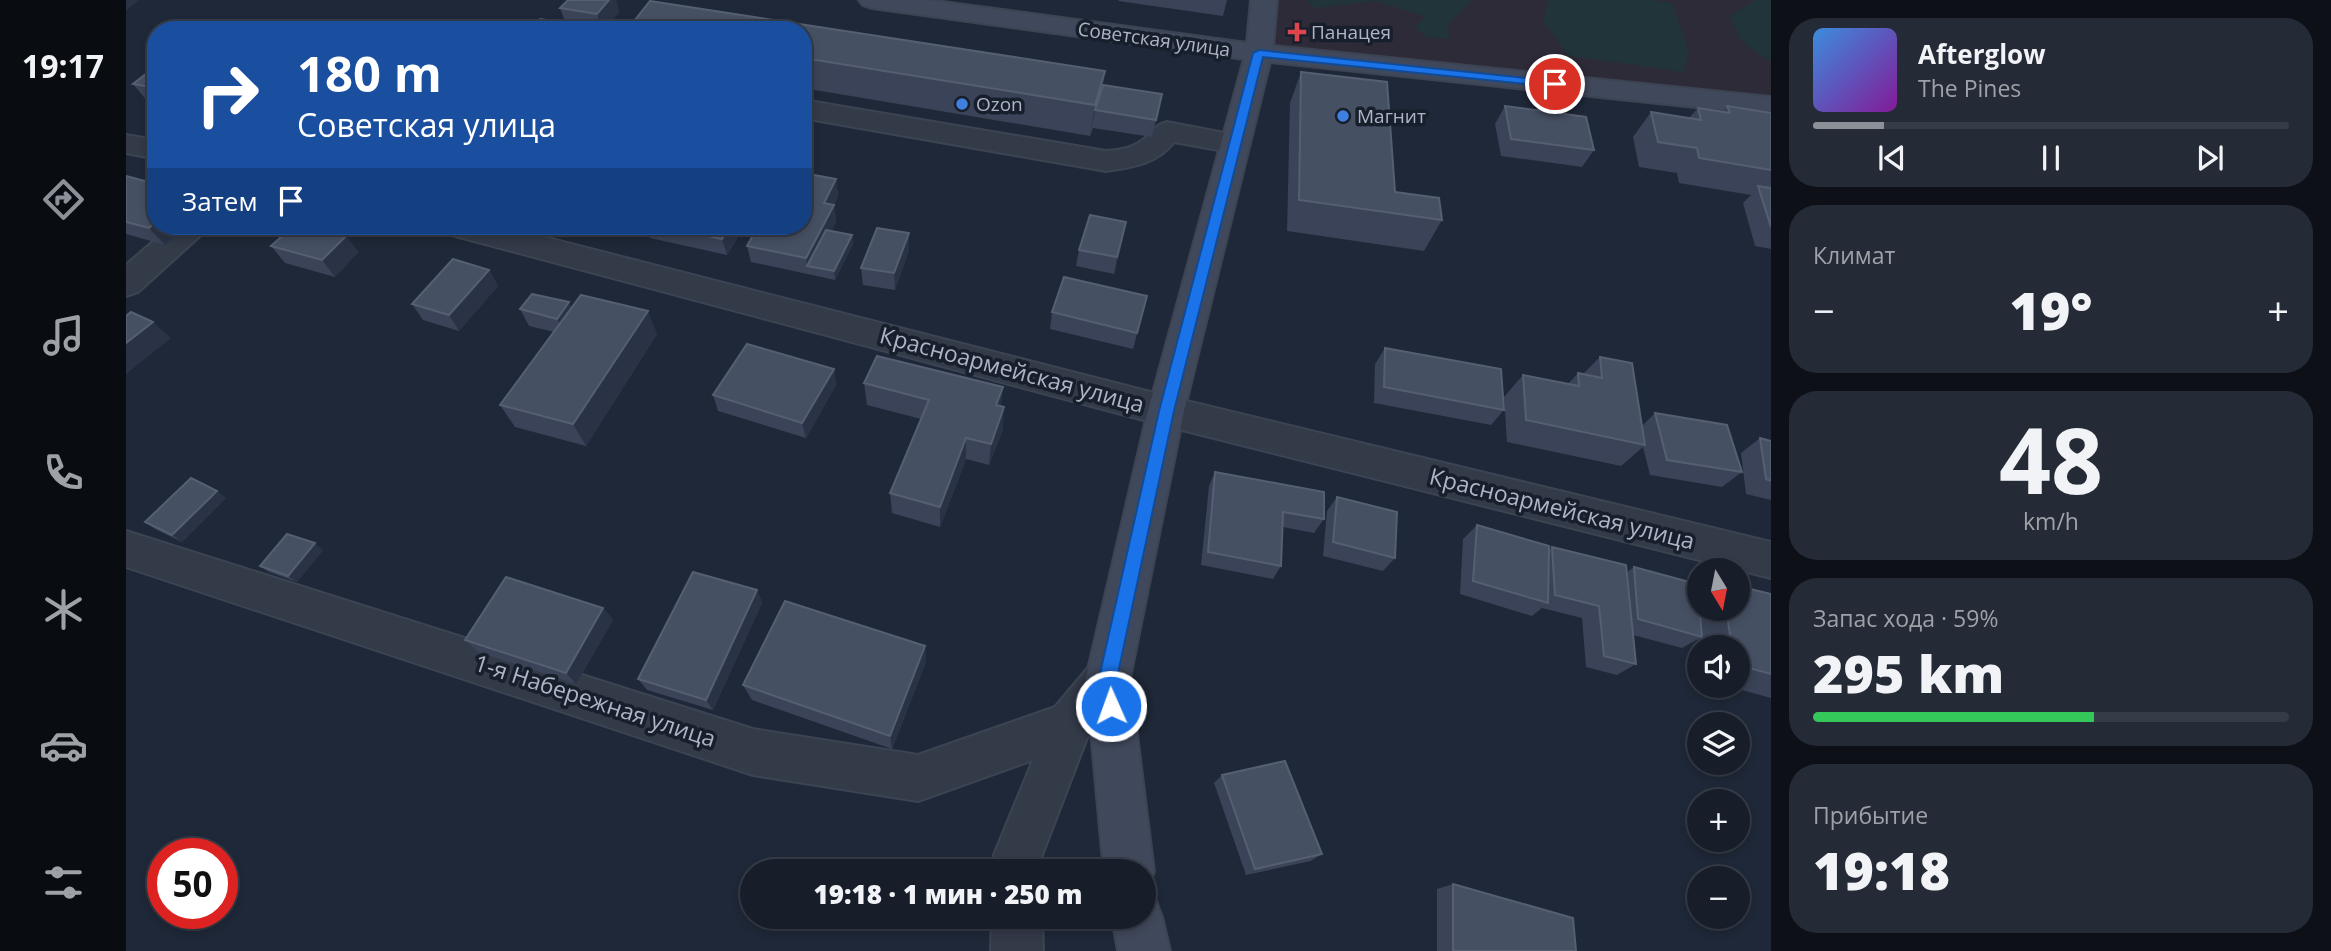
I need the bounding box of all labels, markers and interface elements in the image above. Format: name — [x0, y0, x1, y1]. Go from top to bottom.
street label: Советская улица — [1076, 15, 1232, 63]
place label: Панацея — [1311, 19, 1391, 45]
marker: Панацея — [1289, 24, 1305, 40]
text: Afterglow — [1918, 36, 2045, 72]
text: 180 m — [297, 40, 442, 106]
text: 19:17 — [22, 44, 104, 87]
icon: right — [182, 49, 273, 140]
pin — [1525, 54, 1585, 114]
icon: arrive — [1536, 65, 1574, 103]
text: The Pines — [1918, 72, 2021, 104]
place label: Ozon — [976, 91, 1023, 117]
marker: Ozon — [954, 96, 970, 112]
text: Советская улица — [297, 103, 556, 146]
place label: Магнит — [1357, 103, 1426, 129]
marker: Магнит — [1335, 108, 1351, 124]
icon: previous — [1873, 139, 1911, 177]
icon: pause — [2032, 139, 2070, 177]
icon: next — [2191, 139, 2229, 177]
icon: directions — [39, 175, 88, 224]
icon: arrive — [272, 182, 310, 220]
text: Затем — [182, 183, 258, 219]
text: Климат — [1813, 239, 1895, 271]
text: 19° — [2010, 274, 2092, 345]
text: − — [1813, 284, 1835, 336]
text: + — [2267, 284, 2289, 336]
icon: music — [39, 311, 88, 360]
street label: Красноармейская улица — [877, 318, 1148, 420]
text: 48 — [1999, 397, 2103, 521]
icon: phone — [39, 448, 88, 497]
street label: Красноармейская улица — [1426, 460, 1698, 557]
text: km/h — [2023, 505, 2079, 537]
north arrow — [1687, 558, 1750, 621]
map controls — [1687, 558, 1750, 929]
icon: climate — [39, 585, 88, 634]
text: Запас хода · 59% — [1813, 602, 1998, 634]
button: sound — [1687, 635, 1750, 698]
text: 295 km — [1813, 637, 2004, 708]
street label: 1-я Набережная улица — [471, 646, 720, 754]
position arrow — [1074, 669, 1148, 743]
button: layers — [1687, 712, 1750, 775]
icon: car — [39, 721, 88, 770]
button: + — [1687, 789, 1750, 852]
text: Прибытие — [1813, 799, 1928, 831]
text: 19:18 — [1813, 834, 1950, 905]
speed limit sign: 50 — [147, 838, 238, 929]
icon: filters — [39, 858, 88, 907]
button: − — [1687, 866, 1750, 929]
text: 19:18 · 1 мин · 250 m — [813, 876, 1083, 912]

